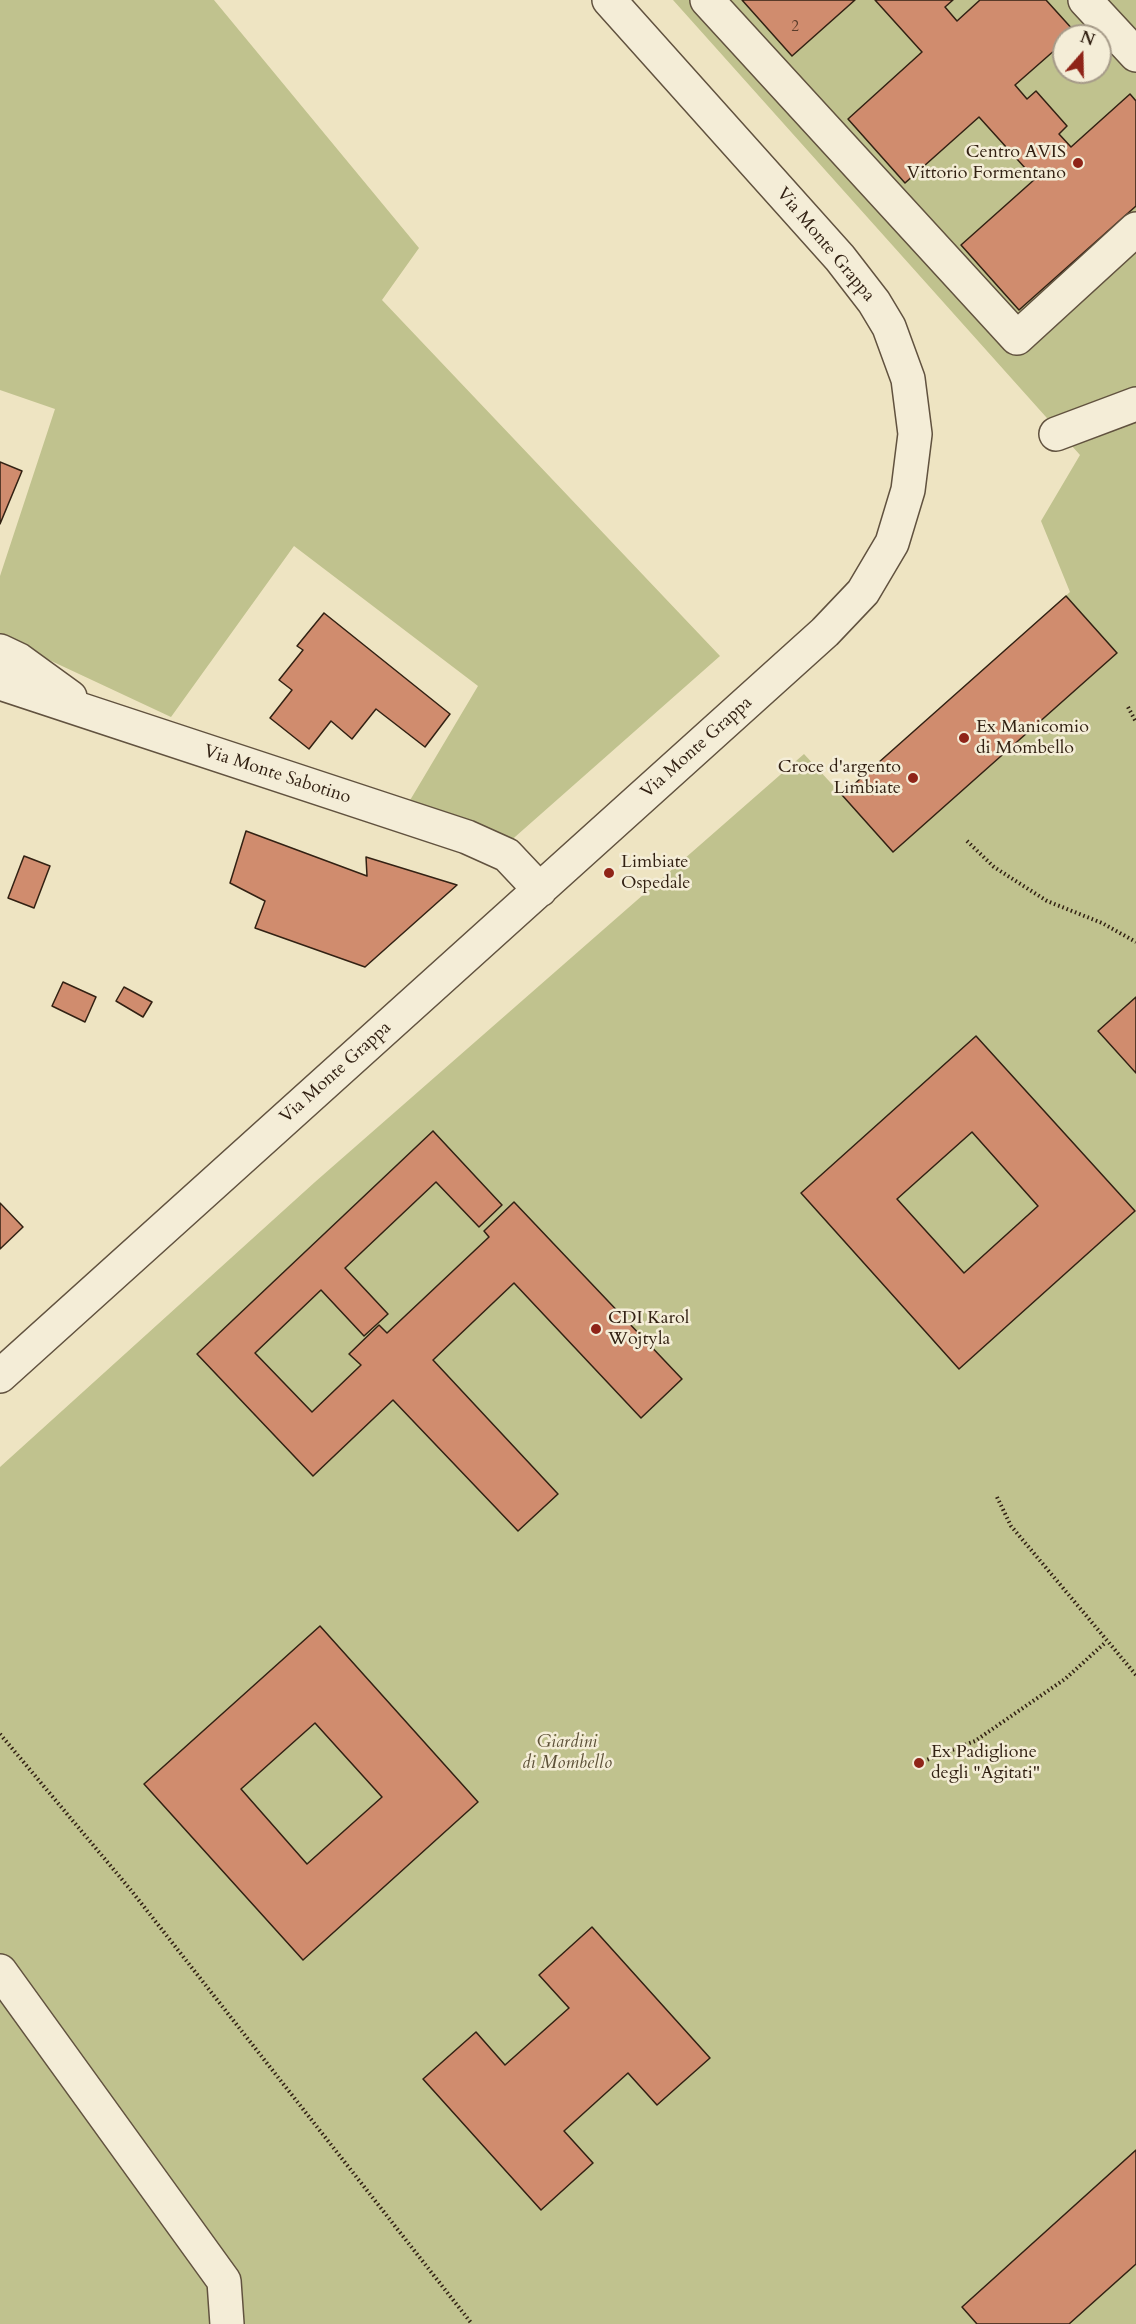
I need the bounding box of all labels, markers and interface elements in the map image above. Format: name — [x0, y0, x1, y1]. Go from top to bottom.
house number: 2 — [791, 19, 799, 37]
north arrow — [1052, 24, 1112, 84]
text: N — [1077, 26, 1098, 52]
place label: Centro AVIS Vittorio Formentano — [907, 142, 1066, 184]
marker: Centro AVIS Vittorio Formentano — [1071, 156, 1085, 170]
street label: Via Monte Grappa — [771, 184, 879, 306]
street label: Via Monte Grappa — [637, 692, 757, 804]
place label: Ex Manicomio di Mombello — [976, 717, 1089, 760]
marker: Ex Manicomio di Mombello — [957, 731, 971, 745]
street label: Via Monte Sabotino — [201, 741, 353, 809]
place label: Croce d'argento Limbiate — [778, 757, 901, 800]
marker: Croce d'argento Limbiate — [906, 771, 920, 785]
place label: Limbiate Ospedale — [621, 852, 690, 894]
marker: Limbiate Ospedale — [602, 866, 616, 880]
street label: Via Monte Grappa — [276, 1017, 396, 1129]
place label: CDI Karol Wojtyla — [608, 1308, 689, 1350]
marker: CDI Karol Wojtyla — [589, 1322, 603, 1336]
park label: Giardini di Mombello — [522, 1732, 612, 1774]
place label: Ex Padiglione degli "Agitati" — [931, 1742, 1040, 1784]
marker: Ex Padiglione degli "Agitati" — [912, 1756, 926, 1770]

